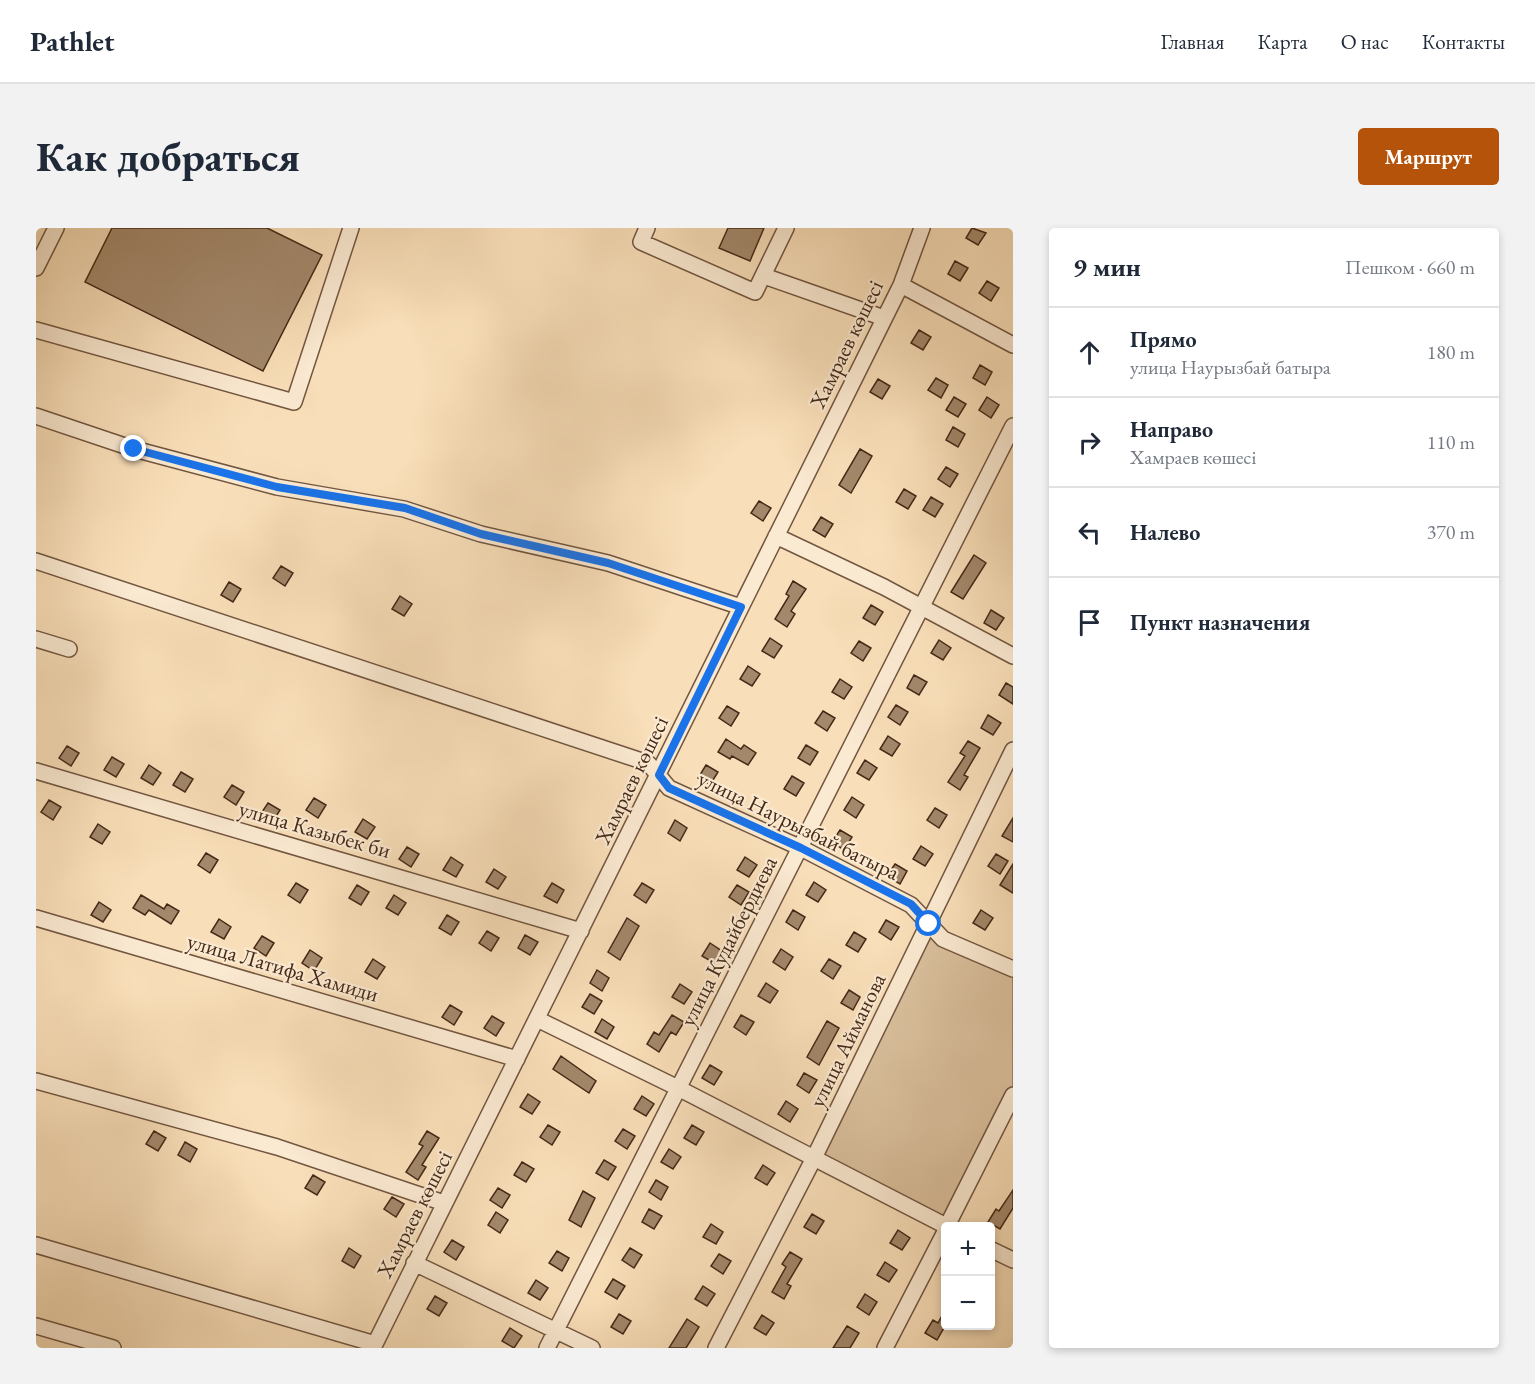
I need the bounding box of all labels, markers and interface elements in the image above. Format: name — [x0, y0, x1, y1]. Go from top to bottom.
text: Pathlet — [30, 23, 114, 59]
text: Главная — [1160, 28, 1224, 55]
text: Карта — [1257, 28, 1308, 55]
text: О нас — [1341, 28, 1389, 55]
text: Контакты — [1422, 28, 1505, 55]
button: Маршрут — [1358, 128, 1499, 185]
text: Как добраться — [36, 129, 300, 184]
text: 9 мин — [1073, 250, 1141, 284]
text: Пешком · 660 m — [1345, 254, 1475, 280]
street label: Хамраев көшесі — [803, 275, 890, 414]
text: Прямо — [1130, 325, 1197, 354]
icon: ahead — [1073, 336, 1106, 369]
text: 180 m — [1427, 339, 1475, 365]
text: улица Наурызбай батыра — [1130, 354, 1331, 380]
text: Направо — [1130, 415, 1213, 444]
icon: right — [1073, 426, 1106, 459]
text: 110 m — [1427, 429, 1475, 455]
route end — [120, 435, 146, 461]
text: Хамраев көшесі — [1130, 444, 1256, 470]
icon: left — [1073, 516, 1106, 549]
text: Налево — [1130, 518, 1200, 547]
text: 370 m — [1427, 519, 1475, 545]
icon: arrive — [1073, 606, 1106, 639]
text: Пункт назначения — [1130, 608, 1310, 637]
street label: Хамраев көшесі — [588, 711, 675, 850]
street label: улица Наурызбай батыра — [693, 764, 905, 887]
street label: улица Казыбек би — [236, 794, 395, 865]
street label: улица Кудайбердиева — [673, 851, 784, 1031]
route start — [915, 910, 941, 936]
street label: улица Латифа Хамиди — [184, 926, 382, 1009]
street label: улица Айманова — [803, 968, 892, 1112]
street label: Хамраев көшесі — [370, 1146, 459, 1284]
map controls — [941, 1222, 995, 1330]
button: + — [941, 1222, 995, 1276]
button: − — [941, 1276, 995, 1330]

